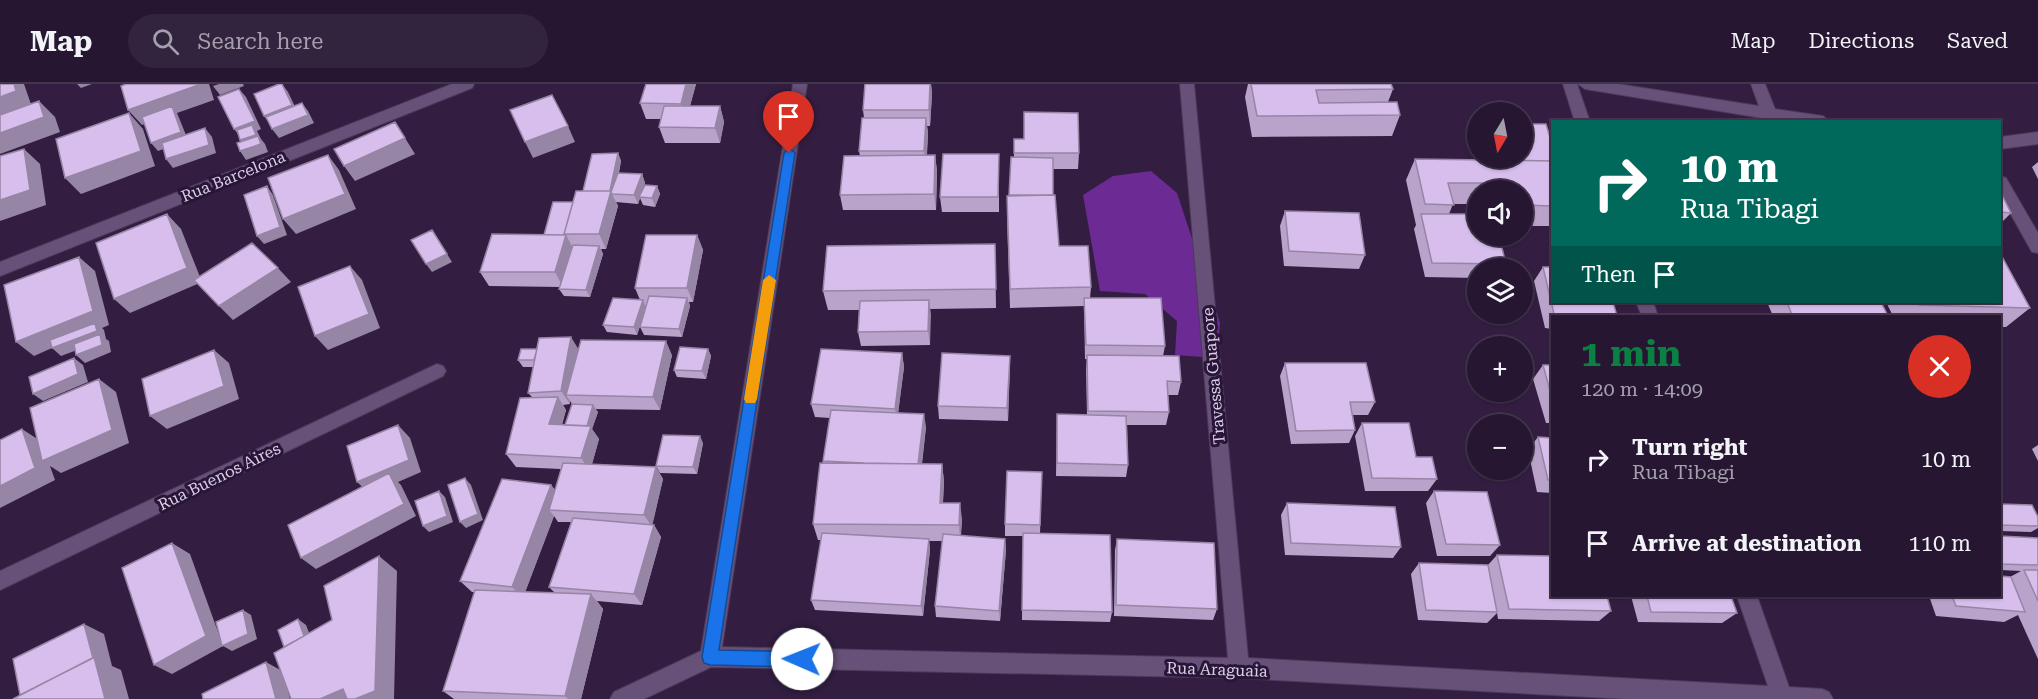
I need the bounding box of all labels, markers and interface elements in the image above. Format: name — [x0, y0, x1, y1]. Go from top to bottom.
search box — [128, 14, 548, 68]
text: Map — [30, 25, 92, 58]
icon: search — [149, 25, 182, 58]
text: Search here — [197, 29, 323, 54]
text: Map — [1731, 29, 1775, 53]
text: Directions — [1808, 29, 1914, 53]
text: Saved — [1947, 29, 2008, 53]
pin — [763, 91, 814, 153]
icon: arrive — [772, 100, 805, 133]
north arrow — [1467, 102, 1533, 168]
map controls — [1467, 102, 1533, 480]
text: 10 m — [1680, 143, 1778, 192]
icon: right — [1581, 144, 1659, 222]
street label: Rua Barcelona — [178, 147, 288, 206]
button: sound — [1467, 180, 1533, 246]
text: Rua Tibagi — [1680, 193, 1819, 225]
button: layers — [1467, 258, 1533, 324]
icon: arrive — [1648, 258, 1681, 291]
text: Then — [1581, 262, 1636, 287]
street label: Travessa Guapore — [1198, 306, 1229, 445]
text: 1 min — [1581, 333, 1681, 375]
button: close — [1908, 335, 1971, 398]
button: + — [1467, 336, 1533, 402]
text: 120 m · 14:09 — [1581, 377, 1703, 401]
button: − — [1467, 414, 1533, 480]
text: Turn right — [1632, 435, 1747, 460]
street label: Rua Buenos Aires — [155, 438, 284, 514]
icon: right — [1581, 443, 1614, 476]
text: 10 m — [1921, 447, 1971, 472]
text: Rua Tibagi — [1632, 460, 1735, 484]
icon: arrive — [1581, 527, 1614, 560]
text: Arrive at destination — [1632, 531, 1861, 556]
text: 110 m — [1908, 531, 1971, 556]
position arrow — [770, 627, 834, 691]
street label: Rua Araguaia — [1166, 658, 1268, 681]

